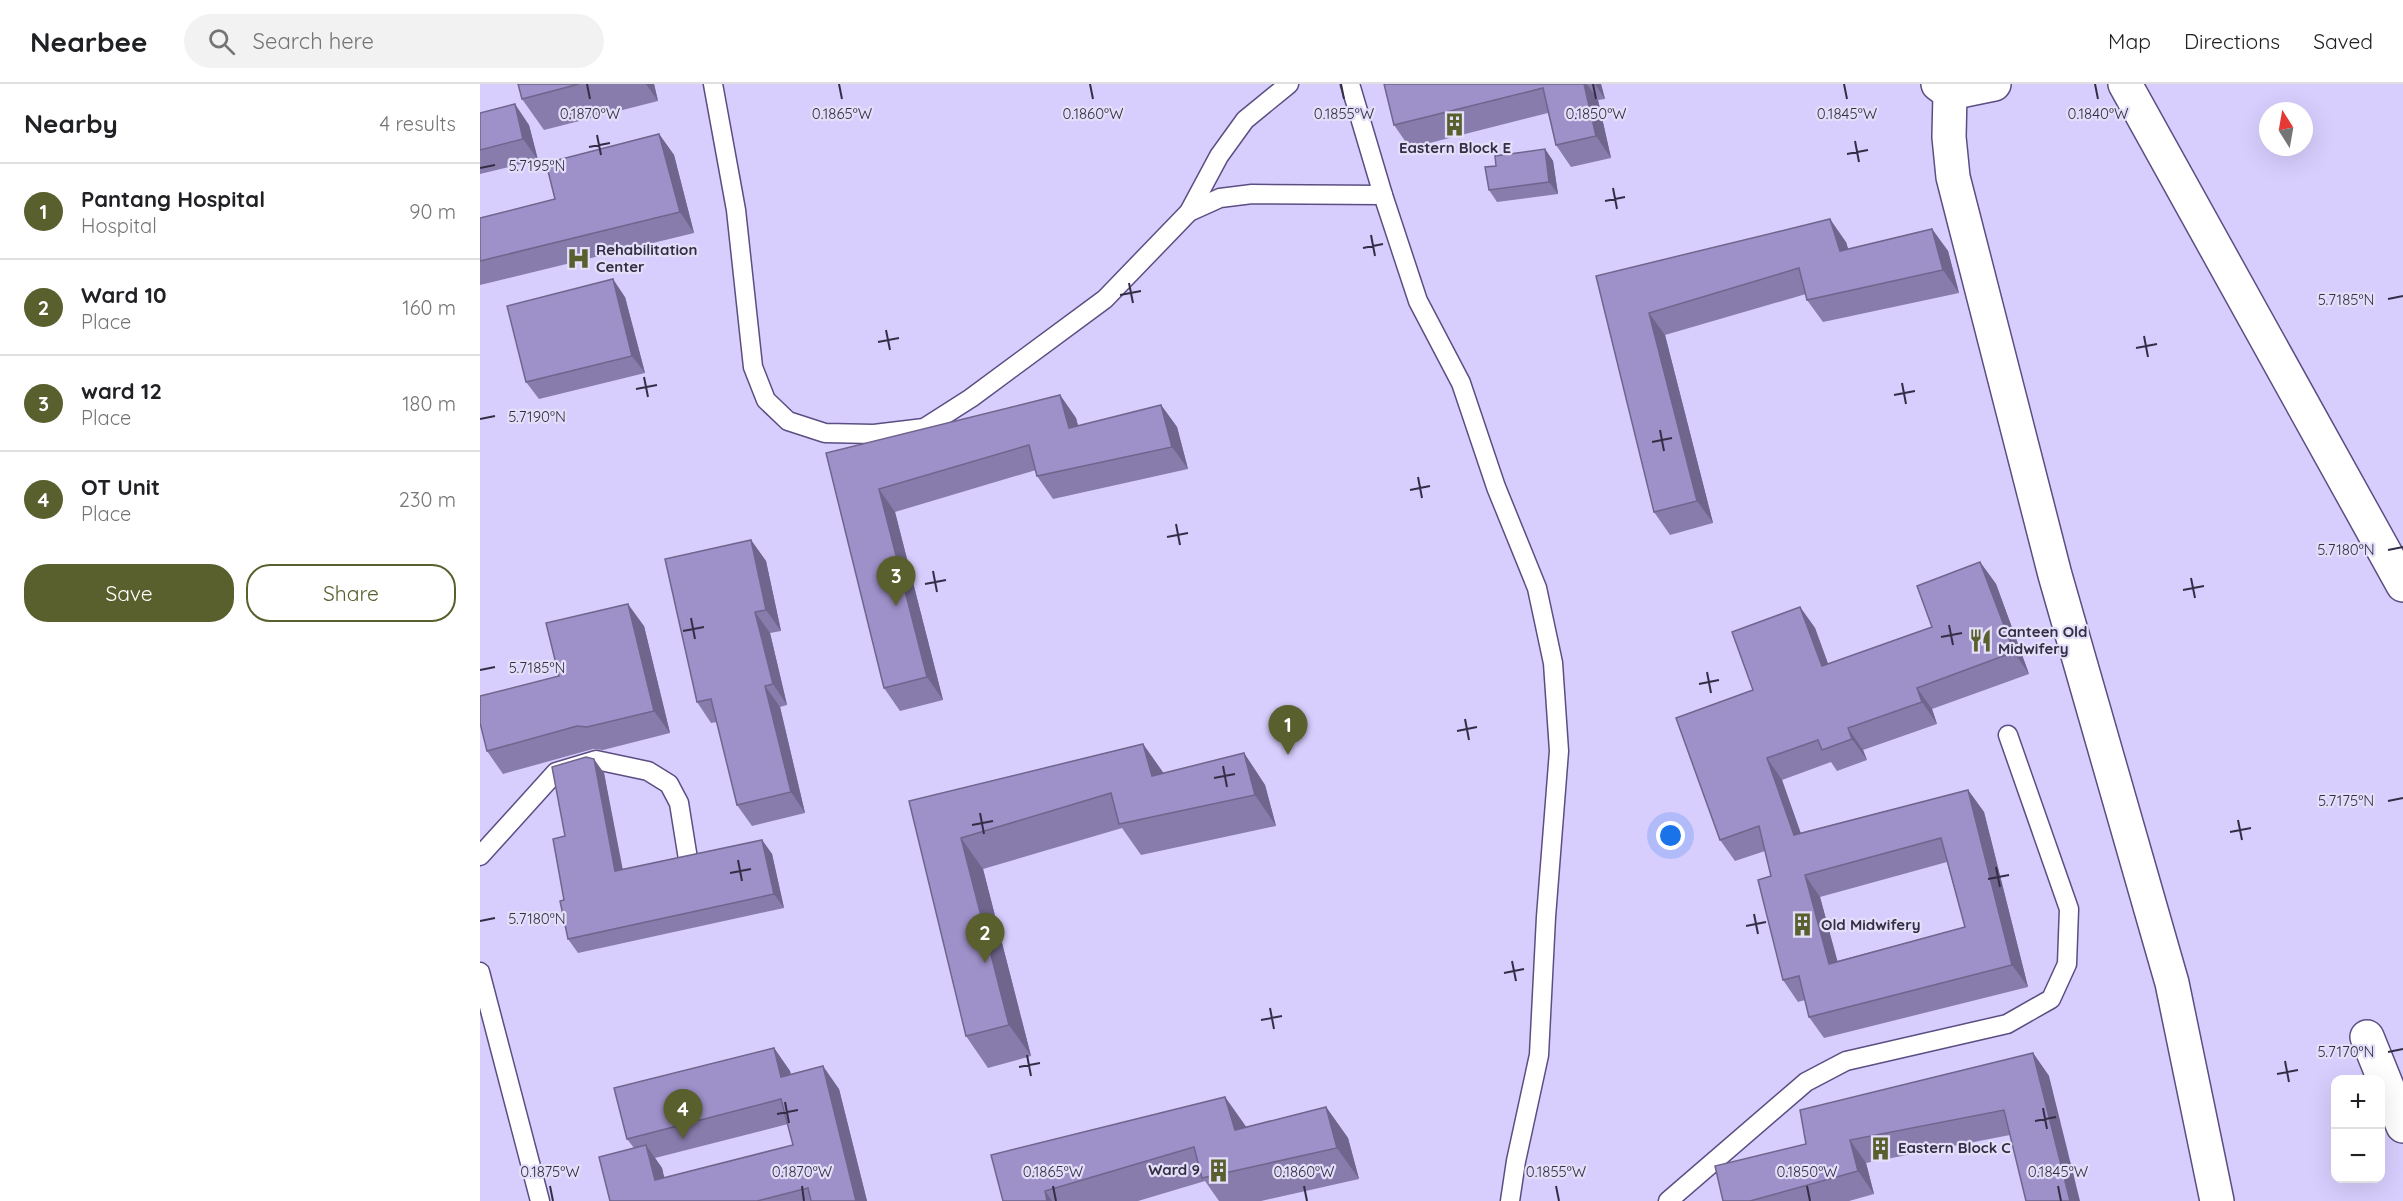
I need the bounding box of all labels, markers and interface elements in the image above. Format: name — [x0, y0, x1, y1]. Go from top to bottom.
search box — [184, 14, 604, 68]
text: Nearbee — [30, 24, 148, 59]
icon: search — [205, 25, 238, 58]
text: Search here — [253, 27, 374, 55]
text: Map — [2108, 28, 2151, 54]
text: Directions — [2184, 28, 2280, 54]
text: Saved — [2313, 28, 2373, 54]
north arrow — [2259, 102, 2313, 156]
text: 0.1870°W — [560, 104, 621, 123]
text: 0.1865°W — [812, 104, 873, 123]
text: 0.1860°W — [1062, 104, 1124, 123]
text: 0.1855°W — [1314, 104, 1375, 123]
text: 0.1850°W — [1565, 104, 1627, 123]
text: 0.1845°W — [1817, 104, 1878, 123]
text: 0.1840°W — [2068, 104, 2129, 123]
text: Nearby — [24, 107, 118, 140]
text: 4 results — [380, 111, 456, 136]
building icon: Eastern Block E — [1442, 111, 1468, 137]
place label: Eastern Block E — [1399, 138, 1511, 157]
text: 5.7195°N — [509, 156, 565, 175]
text: Pantang Hospital — [81, 185, 265, 213]
text: 1 — [40, 199, 47, 224]
text: 90 m — [409, 199, 456, 224]
text: Hospital — [81, 213, 157, 238]
place label: Rehabilitation Center — [596, 240, 697, 276]
hospital icon: Rehabilitation Center — [565, 246, 591, 272]
text: Ward 10 — [81, 281, 166, 309]
text: 5.7185°N — [2318, 290, 2374, 309]
text: 2 — [38, 295, 49, 320]
text: 160 m — [402, 295, 456, 320]
text: Place — [81, 309, 131, 334]
text: ward 12 — [81, 377, 162, 405]
text: 3 — [38, 391, 49, 416]
text: 180 m — [402, 391, 456, 416]
text: Place — [81, 405, 131, 430]
text: 5.7190°N — [508, 407, 566, 426]
text: OT Unit — [81, 473, 160, 501]
text: 4 — [38, 487, 49, 512]
text: 230 m — [399, 487, 456, 512]
text: Place — [81, 501, 131, 526]
text: 5.7180°N — [2317, 540, 2375, 559]
pin: 3 — [876, 556, 916, 606]
button: Save — [24, 564, 234, 622]
button: Share — [246, 564, 456, 622]
place label: Canteen Old Midwifery — [1998, 622, 2087, 658]
restaurant icon: Canteen Old Midwifery — [1967, 628, 1993, 654]
text: 5.7185°N — [509, 658, 565, 677]
pin: 1 — [1268, 706, 1308, 755]
text: 5.7175°N — [2318, 791, 2374, 810]
your location — [1656, 821, 1685, 850]
text: 5.7180°N — [508, 909, 566, 928]
building icon: Old Midwifery — [1790, 912, 1816, 938]
pin: 2 — [966, 914, 1004, 963]
place label: Old Midwifery — [1821, 915, 1920, 934]
text: 5.7170°N — [2318, 1042, 2375, 1061]
map controls — [2331, 1075, 2385, 1183]
button: + — [2331, 1075, 2385, 1129]
pin: 4 — [664, 1090, 702, 1139]
button: − — [2331, 1129, 2385, 1183]
building icon: Eastern Block C — [1867, 1135, 1893, 1161]
place label: Eastern Block C — [1898, 1138, 2011, 1157]
building icon: Ward 9 — [1205, 1157, 1231, 1183]
place label: Ward 9 — [1148, 1160, 1200, 1179]
text: 0.1875°W — [520, 1162, 580, 1181]
text: 0.1870°W — [772, 1162, 833, 1181]
text: 0.1865°W — [1023, 1162, 1084, 1181]
text: 0.1860°W — [1273, 1162, 1335, 1181]
text: 0.1855°W — [1526, 1162, 1587, 1181]
text: 0.1850°W — [1776, 1162, 1838, 1181]
text: 0.1845°W — [2028, 1162, 2089, 1181]

